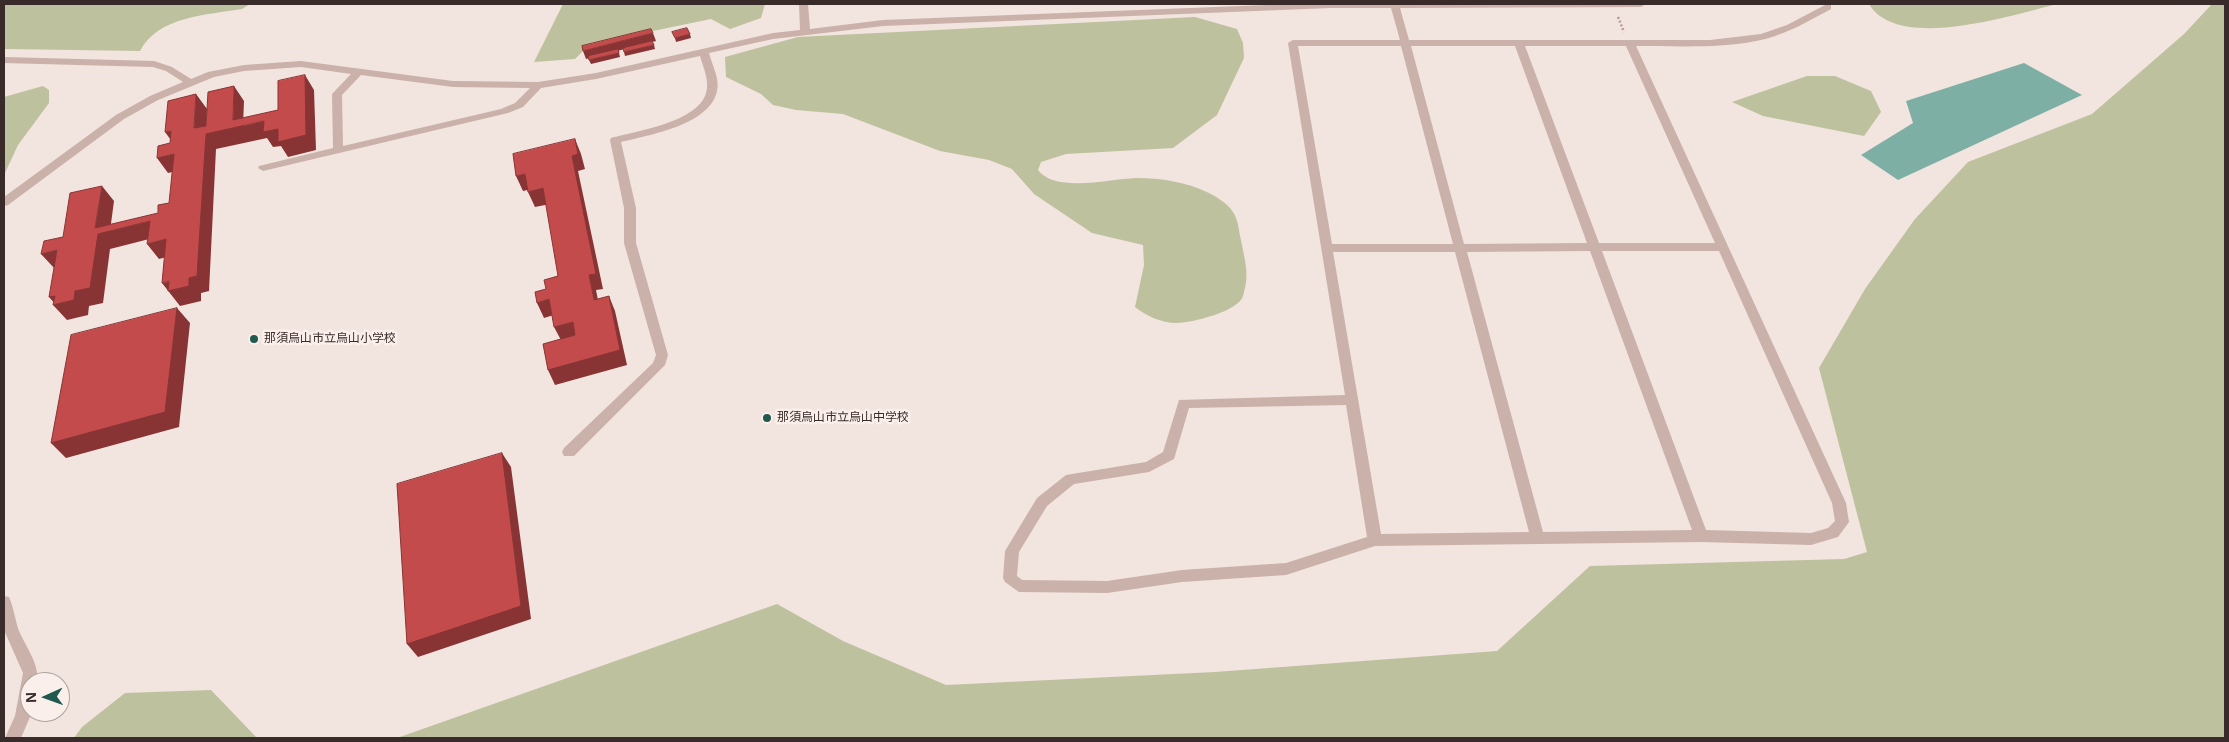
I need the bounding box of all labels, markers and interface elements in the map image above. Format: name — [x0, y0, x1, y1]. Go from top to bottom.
place label: 那須烏山市立烏山小学校 — [264, 332, 396, 346]
marker: 那須烏山市立烏山小学校 — [248, 333, 260, 345]
place label: 那須烏山市立烏山中学校 — [777, 411, 909, 425]
marker: 那須烏山市立烏山中学校 — [761, 412, 773, 424]
north arrow — [20, 672, 70, 722]
text: N — [21, 691, 40, 704]

